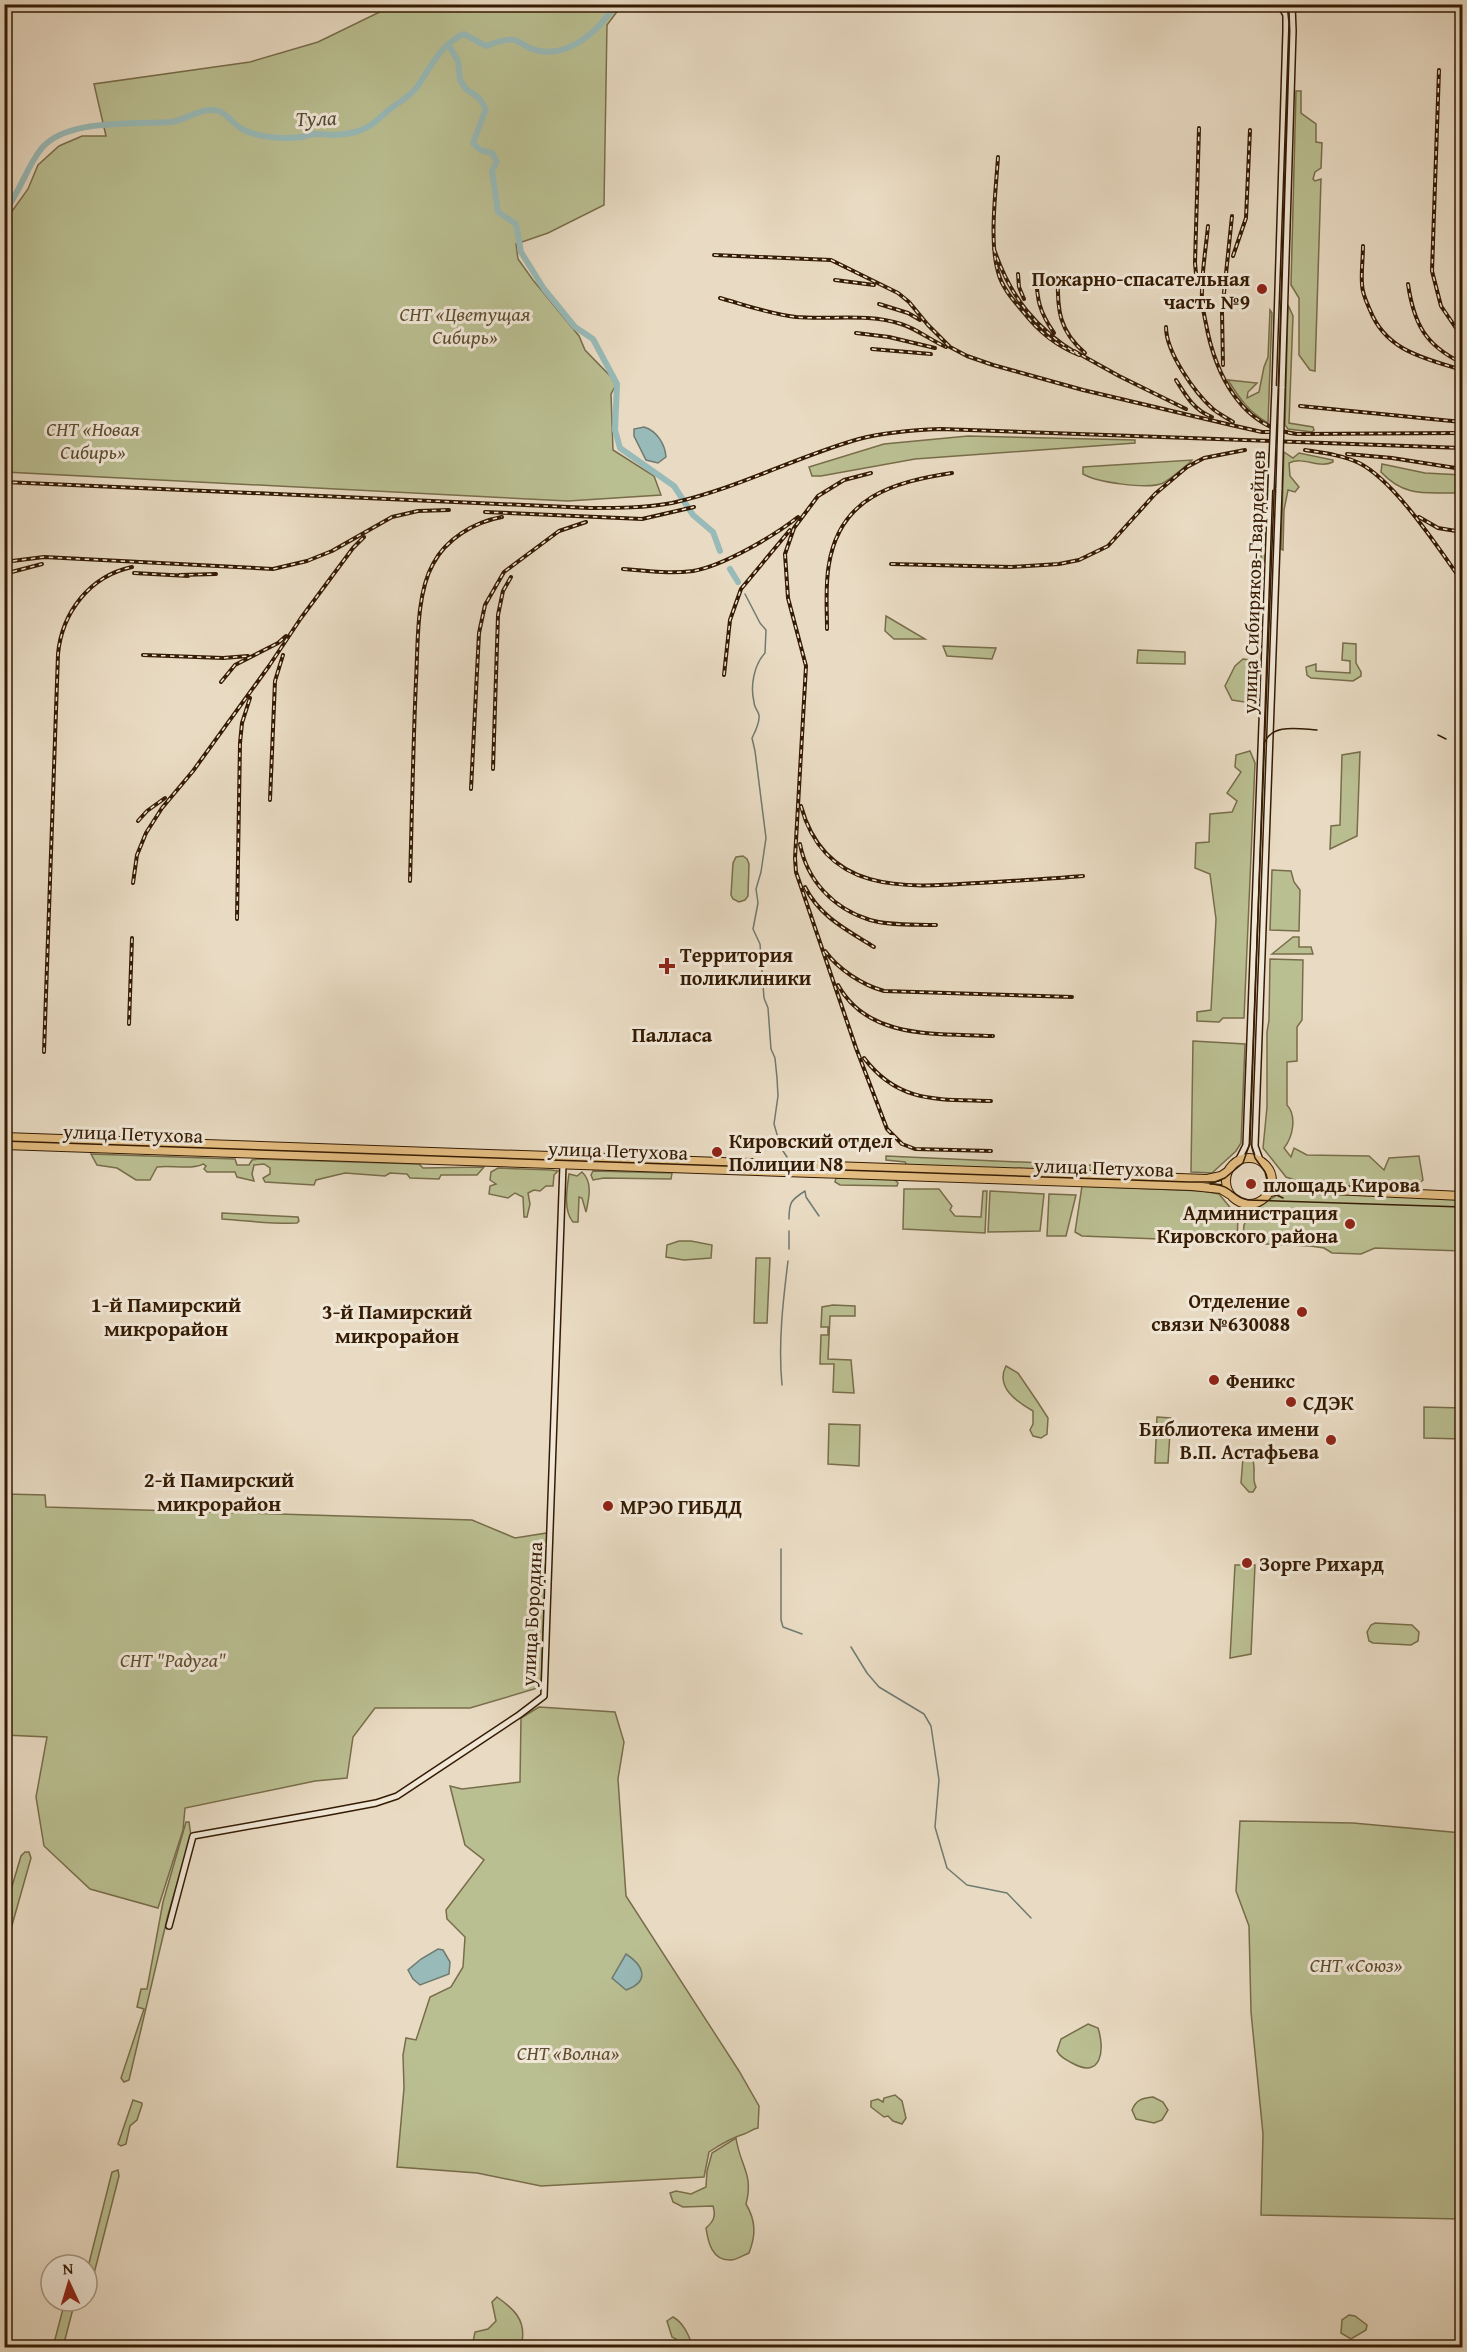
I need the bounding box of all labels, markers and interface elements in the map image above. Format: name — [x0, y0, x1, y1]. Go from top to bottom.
water label: Тула — [295, 102, 337, 134]
place label: Пожарно-спасательная часть №9 — [1032, 264, 1250, 316]
marker: Пожарно-спасательная часть №9 — [1255, 282, 1269, 296]
park label: СНТ «Цветущая Сибирь» — [399, 299, 531, 351]
park label: СНТ «Новая Сибирь» — [46, 414, 140, 466]
street label: улица Сибиряков-Гвардейцев — [1234, 450, 1272, 715]
place label: Территория поликлиники — [680, 940, 812, 992]
marker: Территория поликлиники — [658, 957, 676, 975]
district label: Палласа — [632, 1019, 713, 1050]
street label: улица Петухова — [61, 1116, 204, 1150]
place label: Кировский отдел Полиции N8 — [729, 1126, 893, 1178]
street label: улица Петухова — [546, 1133, 689, 1167]
marker: Кировский отдел Полиции N8 — [710, 1145, 724, 1159]
street label: улица Петухова — [1032, 1150, 1175, 1184]
place label: площадь Кирова — [1263, 1170, 1421, 1199]
marker: площадь Кирова — [1244, 1177, 1258, 1191]
place label: Администрация Кировского района — [1157, 1198, 1339, 1250]
marker: Администрация Кировского района — [1343, 1217, 1357, 1231]
place label: Отделение связи №630088 — [1151, 1286, 1290, 1338]
district label: 1-й Памирский микрорайон — [91, 1289, 241, 1344]
district label: 3-й Памирский микрорайон — [322, 1296, 472, 1351]
marker: Отделение связи №630088 — [1295, 1305, 1309, 1319]
place label: Феникс — [1226, 1366, 1295, 1395]
marker: Феникс — [1207, 1373, 1221, 1387]
place label: СДЭК — [1303, 1388, 1354, 1417]
marker: СДЭК — [1284, 1395, 1298, 1409]
place label: Библиотека имени В.П. Астафьева — [1139, 1414, 1320, 1466]
marker: Библиотека имени В.П. Астафьева — [1324, 1433, 1338, 1447]
district label: 2-й Памирский микрорайон — [144, 1464, 294, 1519]
place label: МРЭО ГИБДД — [620, 1492, 742, 1521]
marker: МРЭО ГИБДД — [601, 1499, 615, 1513]
street label: улица Бородина — [513, 1540, 549, 1688]
place label: Зорге Рихард — [1259, 1549, 1384, 1578]
marker: Зорге Рихард — [1240, 1556, 1254, 1570]
park label: СНТ "Радуга" — [120, 1645, 226, 1674]
park label: СНТ «Союз» — [1310, 1950, 1402, 1979]
park label: СНТ «Волна» — [517, 2038, 619, 2067]
north arrow — [39, 2253, 99, 2313]
text: N — [62, 2256, 74, 2280]

